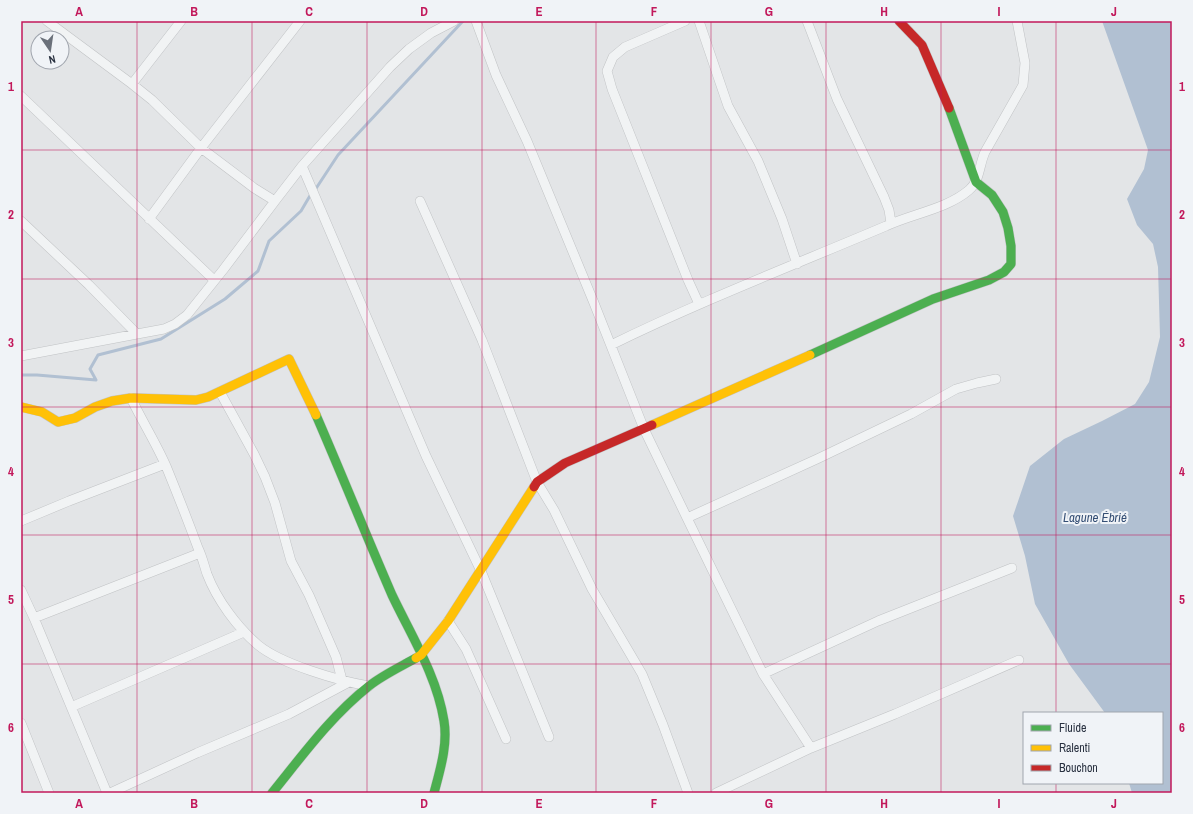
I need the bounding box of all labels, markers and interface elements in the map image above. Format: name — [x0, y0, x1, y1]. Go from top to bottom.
text: A — [75, 3, 83, 20]
text: B — [190, 3, 198, 20]
text: C — [305, 3, 313, 20]
text: D — [420, 3, 428, 20]
text: E — [535, 3, 543, 20]
text: F — [651, 3, 658, 20]
text: G — [765, 3, 773, 20]
text: H — [880, 3, 888, 20]
text: I — [998, 3, 1001, 20]
text: J — [1111, 3, 1117, 20]
north arrow — [30, 30, 70, 70]
text: N — [48, 52, 57, 67]
text: 1 — [8, 78, 14, 95]
text: 1 — [1179, 78, 1185, 95]
text: 2 — [8, 206, 14, 223]
text: 2 — [1179, 206, 1185, 223]
text: 3 — [8, 334, 14, 351]
text: 3 — [1179, 334, 1185, 351]
text: 4 — [8, 463, 14, 480]
text: 4 — [1179, 463, 1185, 480]
water label: Lagune Ébrié — [1063, 509, 1127, 526]
text: 5 — [8, 591, 14, 608]
text: 5 — [1179, 591, 1185, 608]
legend — [1023, 712, 1163, 784]
text: 6 — [8, 719, 14, 736]
text: 6 — [1179, 719, 1185, 736]
text: Fluide — [1059, 720, 1086, 736]
text: Ralenti — [1059, 740, 1090, 756]
text: Bouchon — [1059, 760, 1098, 776]
text: A — [75, 795, 83, 812]
text: B — [190, 795, 198, 812]
text: C — [305, 795, 313, 812]
text: D — [420, 795, 428, 812]
text: E — [535, 795, 543, 812]
text: F — [651, 795, 658, 812]
text: G — [765, 795, 773, 812]
text: H — [880, 795, 888, 812]
text: I — [998, 795, 1001, 812]
text: J — [1111, 795, 1117, 812]

